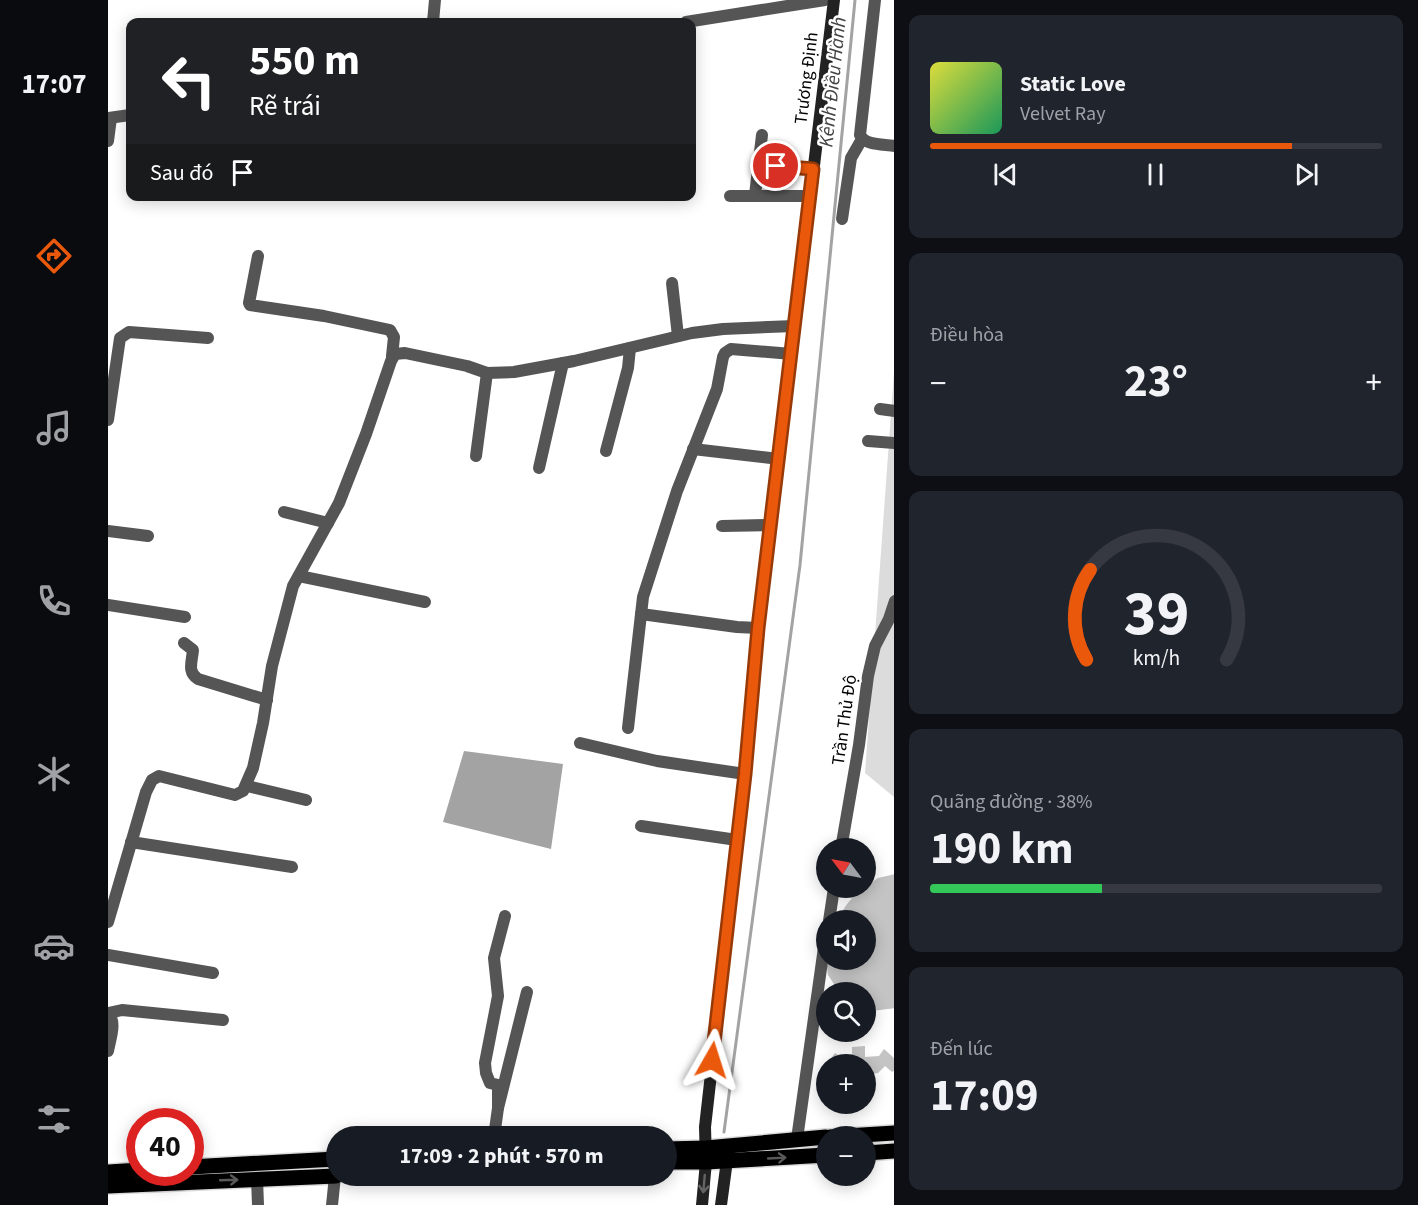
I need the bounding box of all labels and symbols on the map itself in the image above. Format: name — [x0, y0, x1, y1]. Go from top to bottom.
water label: Kênh Điều Hành — [812, 16, 854, 149]
street label: Trương Định — [788, 31, 825, 126]
pin — [750, 140, 801, 191]
street label: Trần Thủ Độ — [826, 673, 863, 767]
north arrow — [816, 838, 876, 898]
position arrow — [680, 1028, 744, 1092]
speed limit sign: 40 — [126, 1108, 204, 1186]
one-way arrow — [766, 1152, 786, 1163]
one-way arrow — [698, 1173, 709, 1193]
one-way arrow — [219, 1175, 239, 1186]

